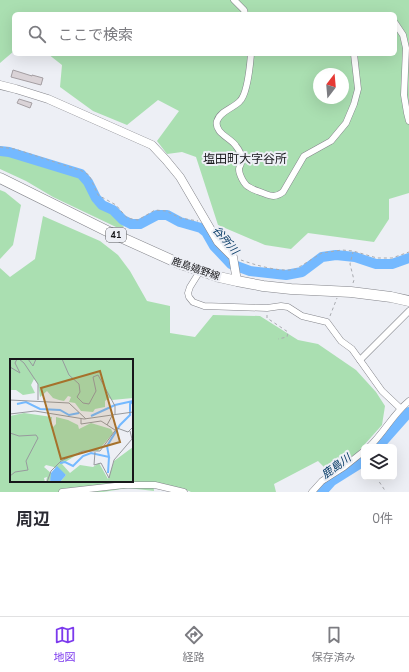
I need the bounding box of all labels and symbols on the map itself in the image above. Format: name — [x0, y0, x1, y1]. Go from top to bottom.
north arrow — [313, 68, 349, 104]
district label: 塩田町大字谷所 — [203, 151, 287, 167]
water label: 谷所川 — [209, 223, 243, 259]
road number: 41 — [106, 228, 126, 242]
street label: 鹿島嬉野線 — [170, 254, 222, 284]
inset map — [10, 359, 133, 482]
water label: 鹿島川 — [319, 450, 355, 482]

